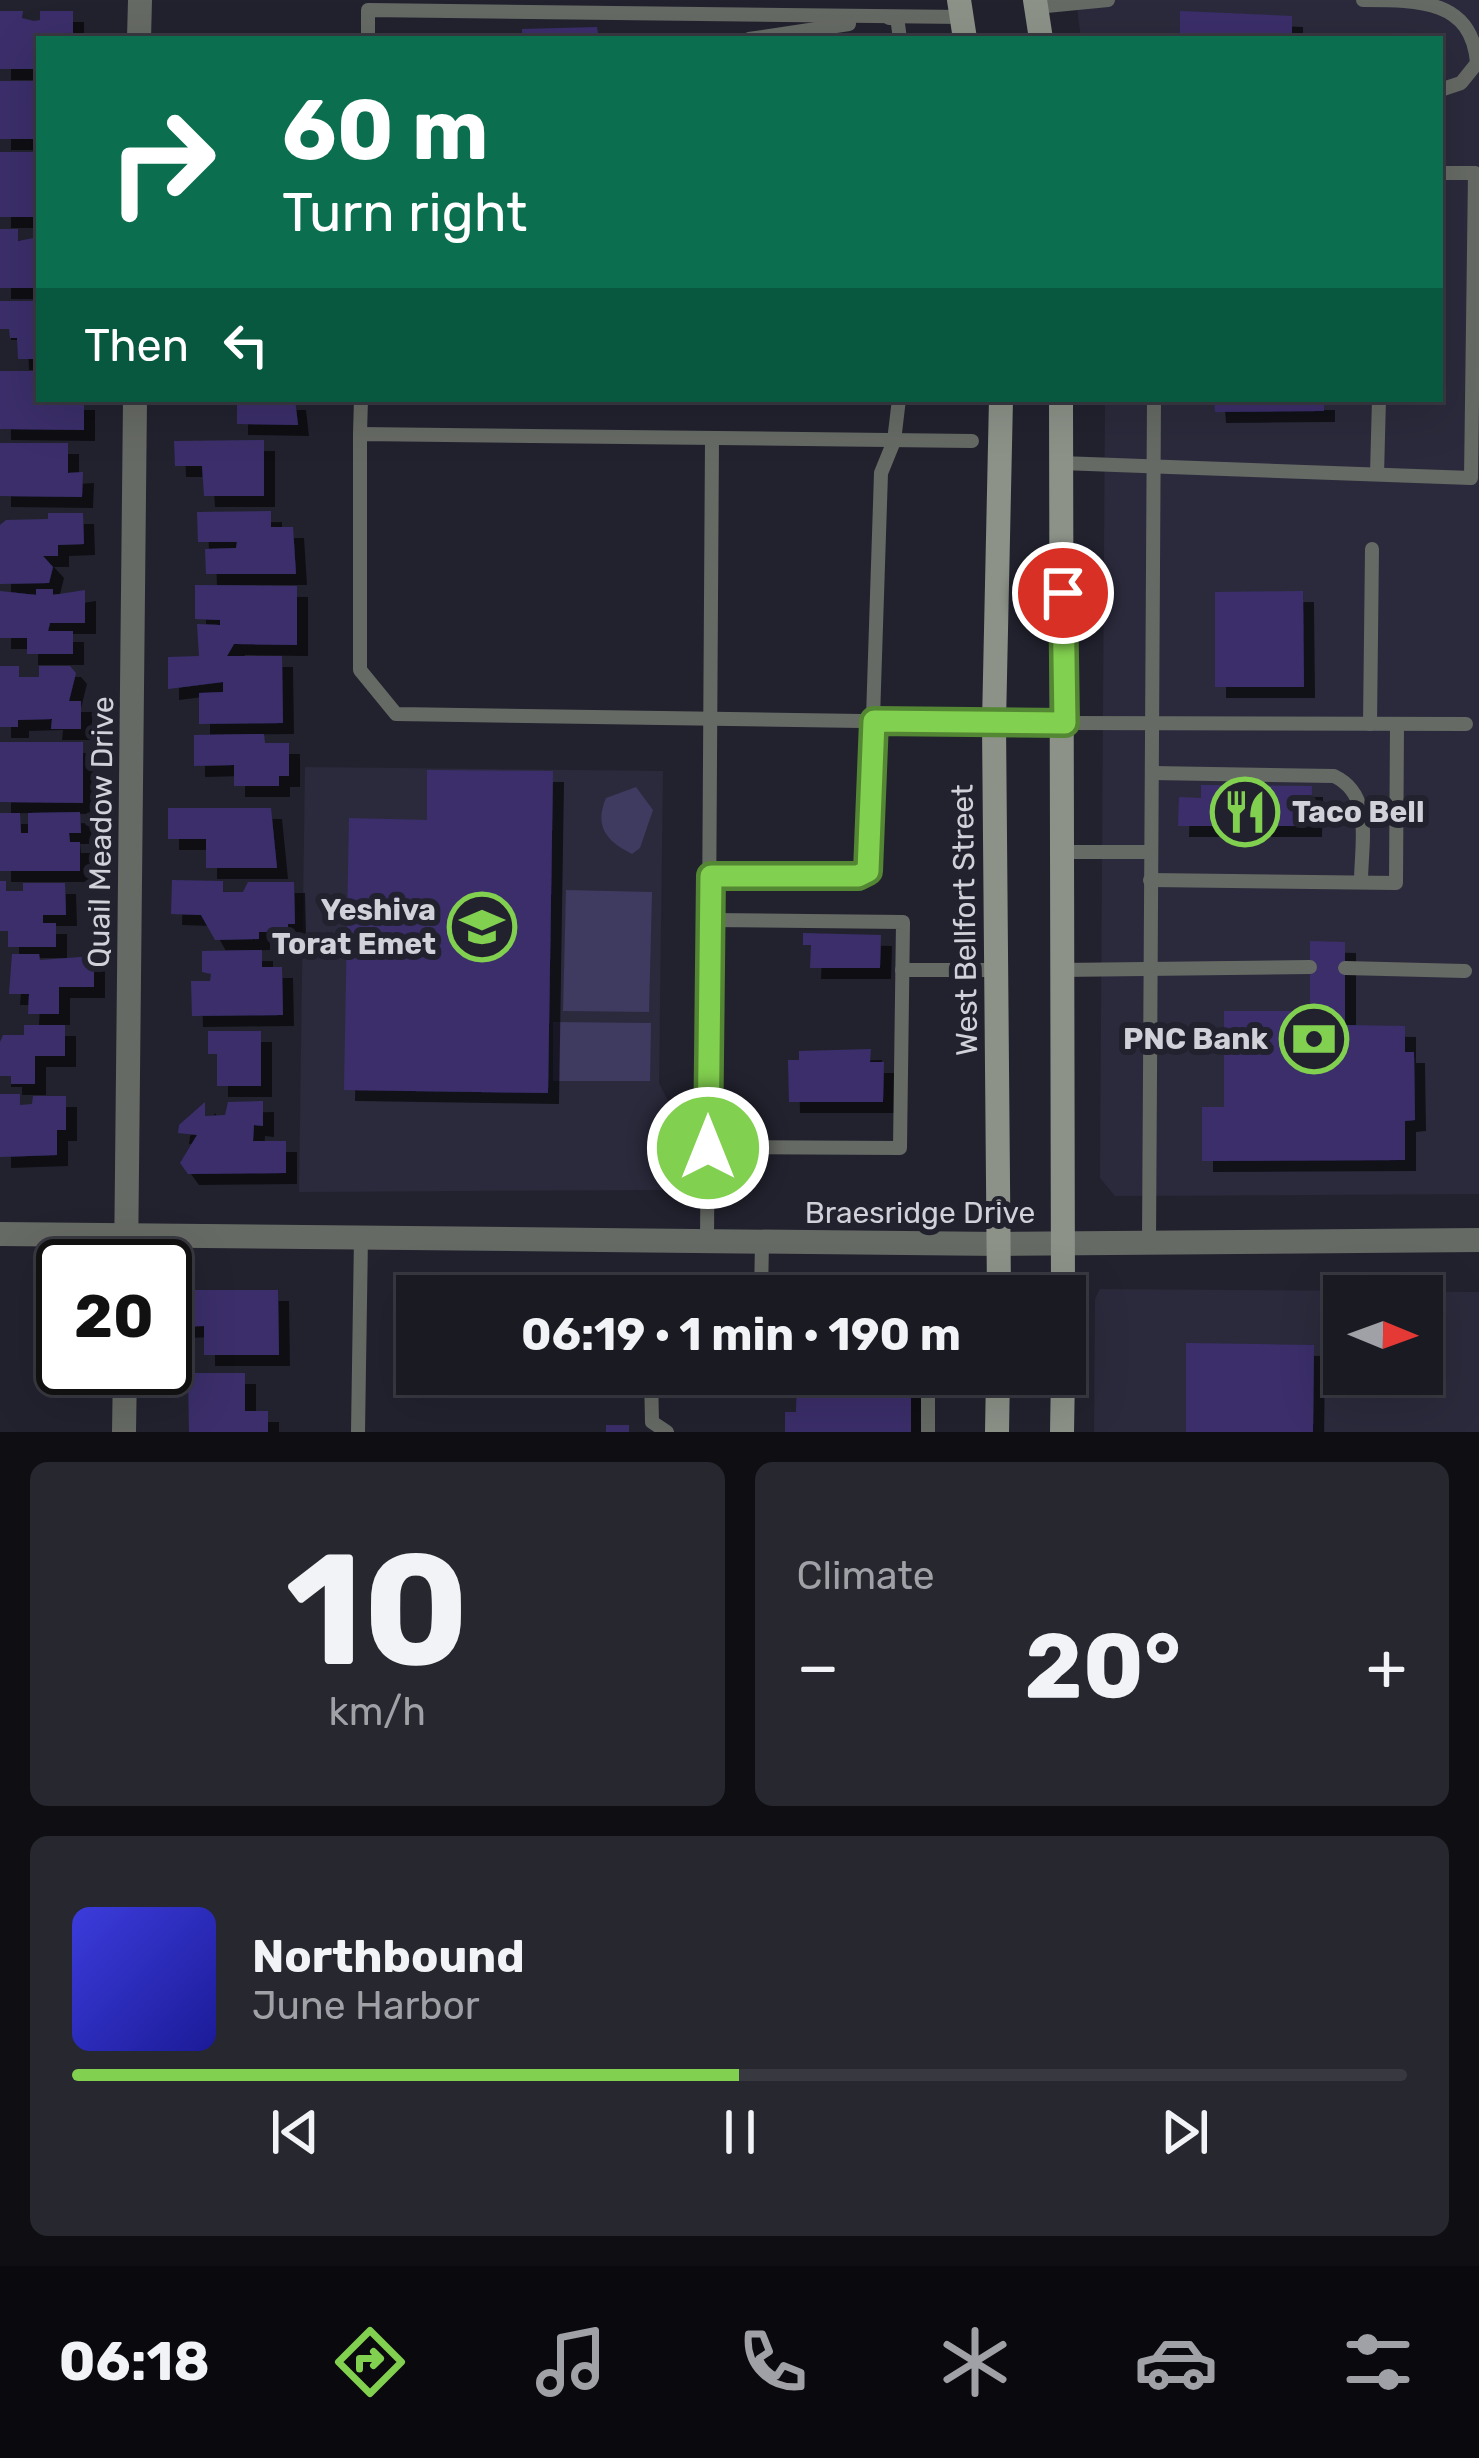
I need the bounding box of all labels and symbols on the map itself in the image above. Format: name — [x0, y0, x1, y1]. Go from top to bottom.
pin — [1012, 542, 1114, 644]
street label: Quail Meadow Drive — [81, 696, 121, 968]
restaurant icon: Taco Bell — [1210, 777, 1280, 847]
street label: West Bellfort Street — [945, 784, 985, 1056]
place label: Taco Bell — [1292, 794, 1424, 830]
place label: Yeshiva Torat Emet — [272, 892, 436, 962]
school or university icon: Yeshiva Torat Emet — [447, 892, 517, 962]
bank icon: PNC Bank — [1279, 1004, 1349, 1074]
place label: PNC Bank — [1123, 1021, 1268, 1057]
position arrow — [645, 1085, 771, 1211]
street label: Braesridge Drive — [805, 1195, 1035, 1231]
speed limit sign: 20 — [36, 1239, 192, 1395]
north arrow — [1323, 1275, 1443, 1395]

